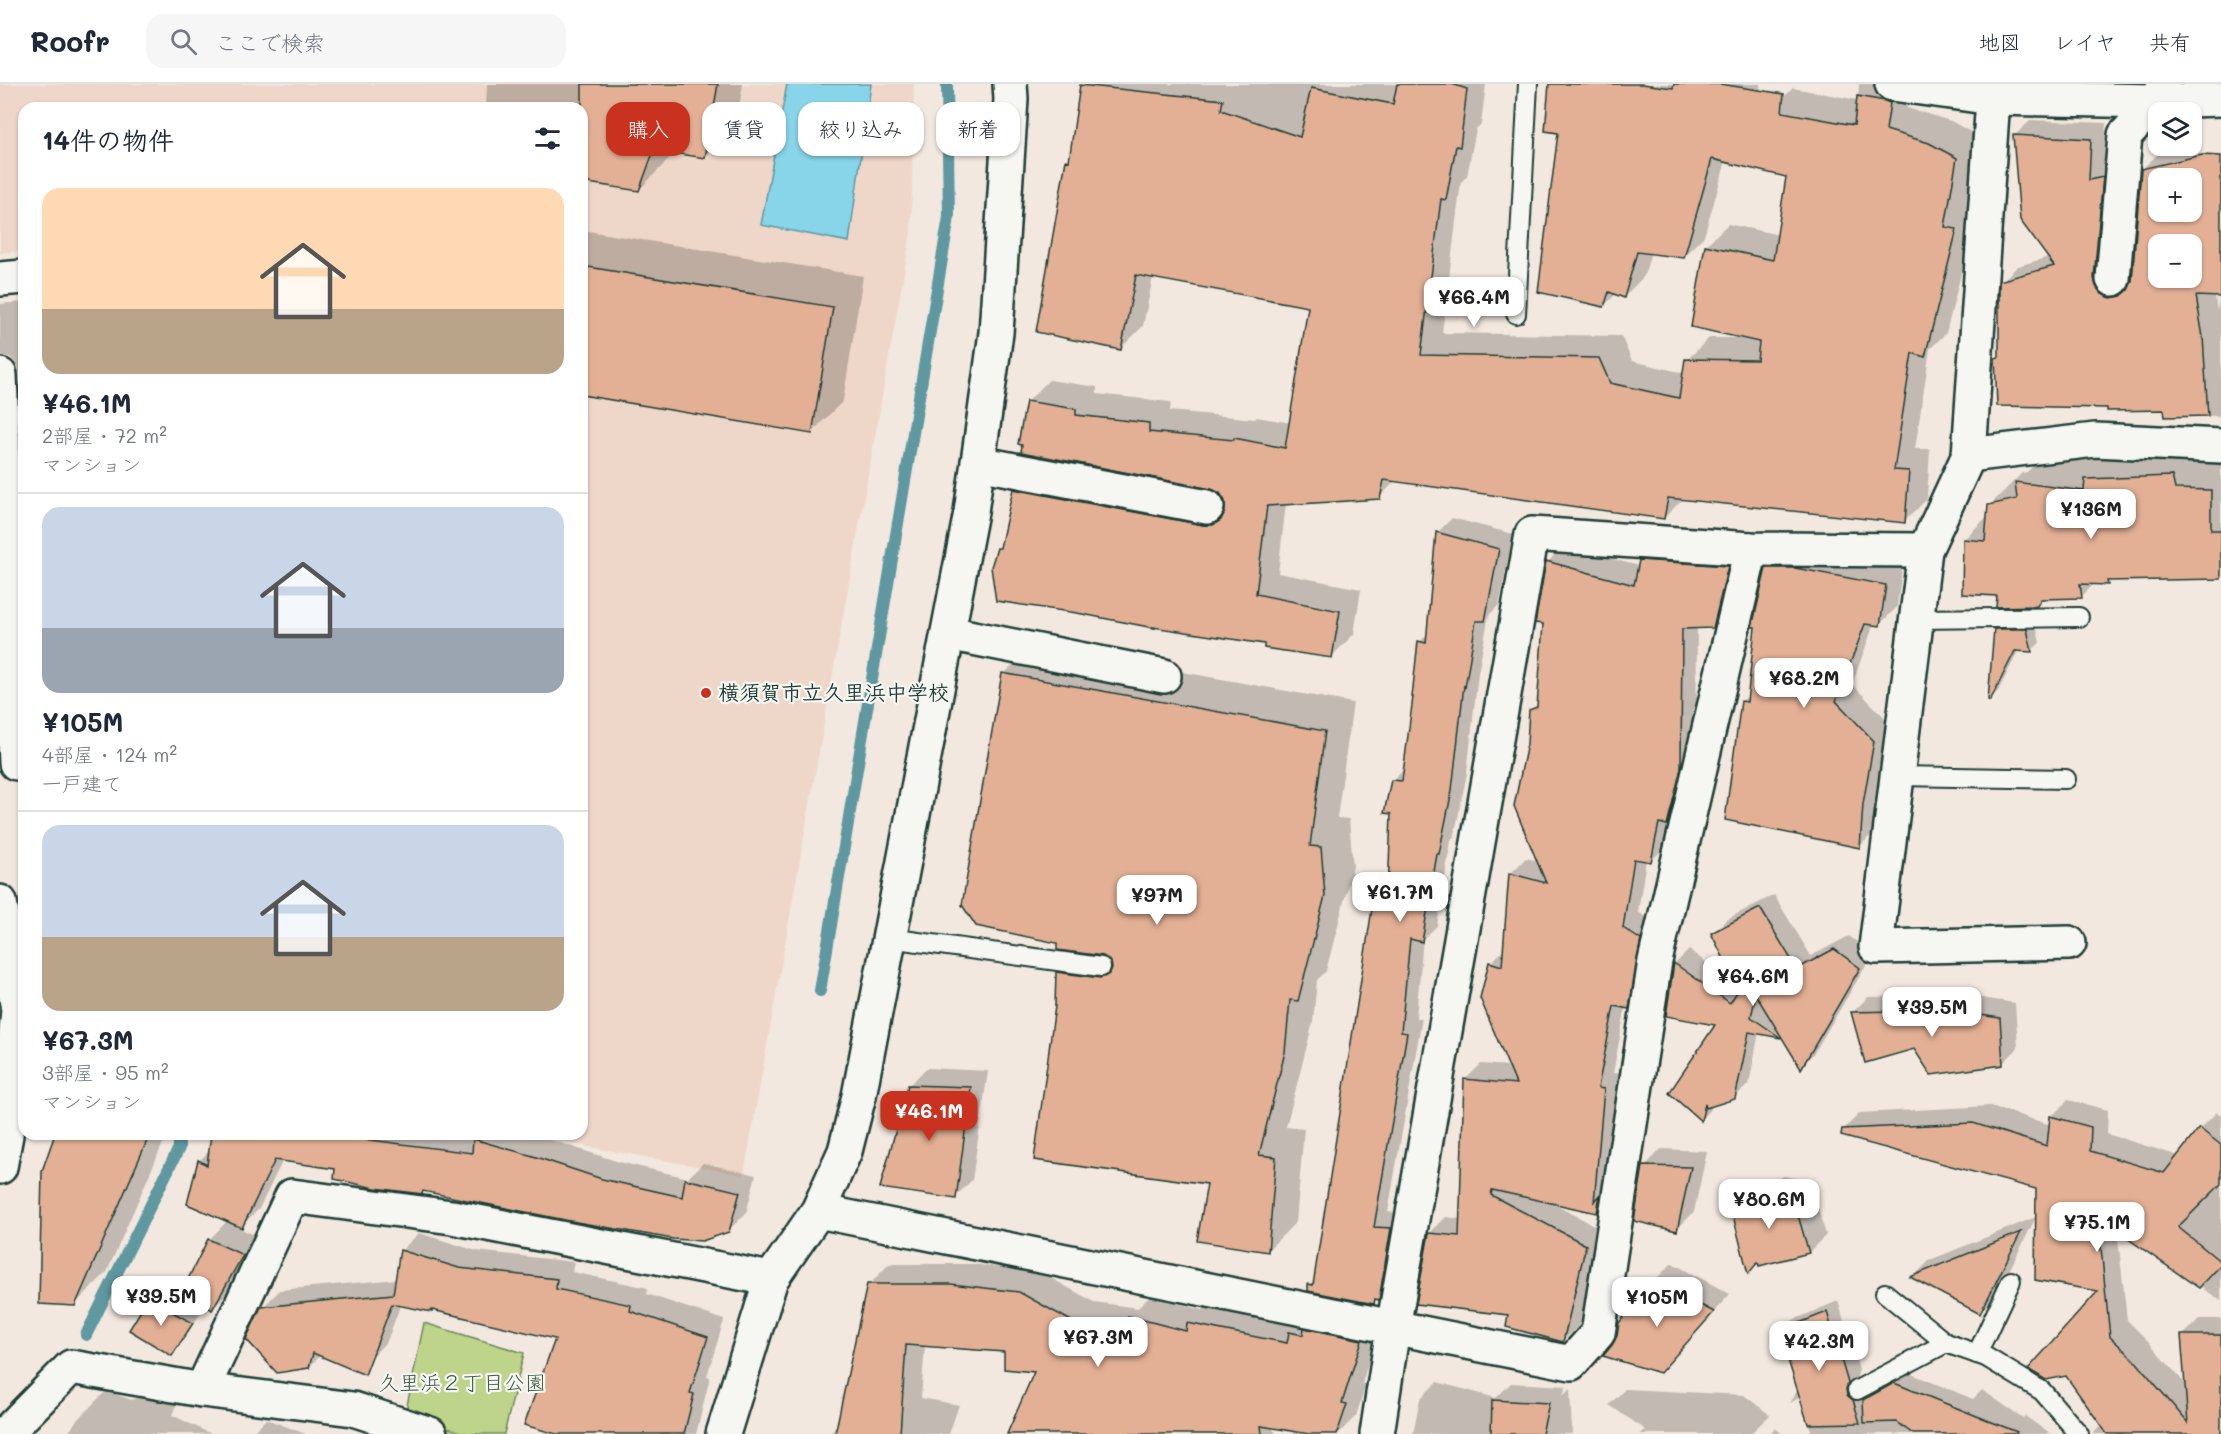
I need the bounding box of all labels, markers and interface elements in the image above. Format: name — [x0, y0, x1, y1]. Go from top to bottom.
search box — [146, 14, 566, 68]
text: Roofr — [30, 23, 110, 59]
icon: search — [167, 25, 200, 58]
text: ここで検索 — [215, 28, 325, 57]
text: 地図 — [1979, 28, 2021, 55]
text: レイヤ — [2054, 28, 2116, 55]
text: 共有 — [2149, 28, 2191, 55]
chip: 購入 — [606, 102, 690, 156]
chip: 賃貸 — [702, 102, 786, 156]
chip: 絞り込み — [798, 102, 924, 156]
chip: 新着 — [936, 102, 1020, 156]
map controls — [2148, 102, 2202, 288]
button: layers — [2148, 102, 2202, 156]
icon: filters — [531, 122, 564, 155]
text: 14件の物件 — [42, 123, 174, 157]
button: + — [2148, 168, 2202, 222]
icon: home — [249, 227, 357, 335]
button: − — [2148, 234, 2202, 288]
pin: ¥66.4M — [1425, 277, 1523, 328]
text: ¥66.4M — [1438, 283, 1510, 309]
text: ¥46.1M — [42, 386, 132, 420]
text: 2部屋 · 72 m² — [42, 422, 167, 448]
text: マンション — [42, 451, 141, 477]
pin: ¥136M — [2049, 489, 2133, 540]
text: ¥136M — [2060, 495, 2122, 521]
icon: home — [249, 546, 357, 654]
pin: ¥68.2M — [1755, 658, 1853, 709]
text: ¥68.2M — [1768, 664, 1840, 690]
place label: 横須賀市立久里浜中学校 — [718, 678, 949, 705]
marker: 横須賀市立久里浜中学校 — [699, 686, 713, 700]
text: ¥105M — [42, 705, 123, 739]
text: 4部屋 · 124 m² — [42, 741, 177, 767]
text: 一戸建て — [42, 770, 122, 796]
icon: home — [249, 864, 357, 972]
pin: ¥61.7M — [1351, 872, 1449, 923]
pin: ¥97M — [1121, 875, 1193, 926]
text: ¥61.7M — [1366, 878, 1434, 904]
text: ¥97M — [1131, 881, 1183, 907]
pin: ¥64.6M — [1704, 956, 1802, 1007]
text: ¥64.6M — [1717, 962, 1789, 988]
pin: ¥39.5M — [1883, 987, 1981, 1038]
text: ¥39.5M — [1896, 993, 1968, 1019]
text: ¥67.3M — [42, 1023, 134, 1057]
text: 3部屋 · 95 m² — [42, 1059, 169, 1085]
text: マンション — [42, 1088, 141, 1114]
pin: ¥46.1M — [880, 1091, 978, 1142]
text: ¥46.1M — [894, 1097, 964, 1123]
pin: ¥80.6M — [1720, 1179, 1818, 1230]
text: ¥80.6M — [1733, 1185, 1805, 1211]
pin: ¥75.1M — [2048, 1202, 2146, 1253]
text: ¥75.1M — [2063, 1208, 2131, 1234]
pin: ¥39.5M — [112, 1276, 210, 1327]
pin: ¥105M — [1615, 1277, 1699, 1328]
text: ¥39.5M — [125, 1282, 197, 1308]
text: ¥105M — [1626, 1283, 1688, 1309]
pin: ¥67.3M — [1049, 1317, 1147, 1368]
pin: ¥42.3M — [1770, 1321, 1868, 1372]
text: ¥67.3M — [1063, 1323, 1133, 1349]
text: ¥42.3M — [1783, 1327, 1855, 1353]
park label: 久里浜２丁目公園 — [378, 1368, 546, 1395]

